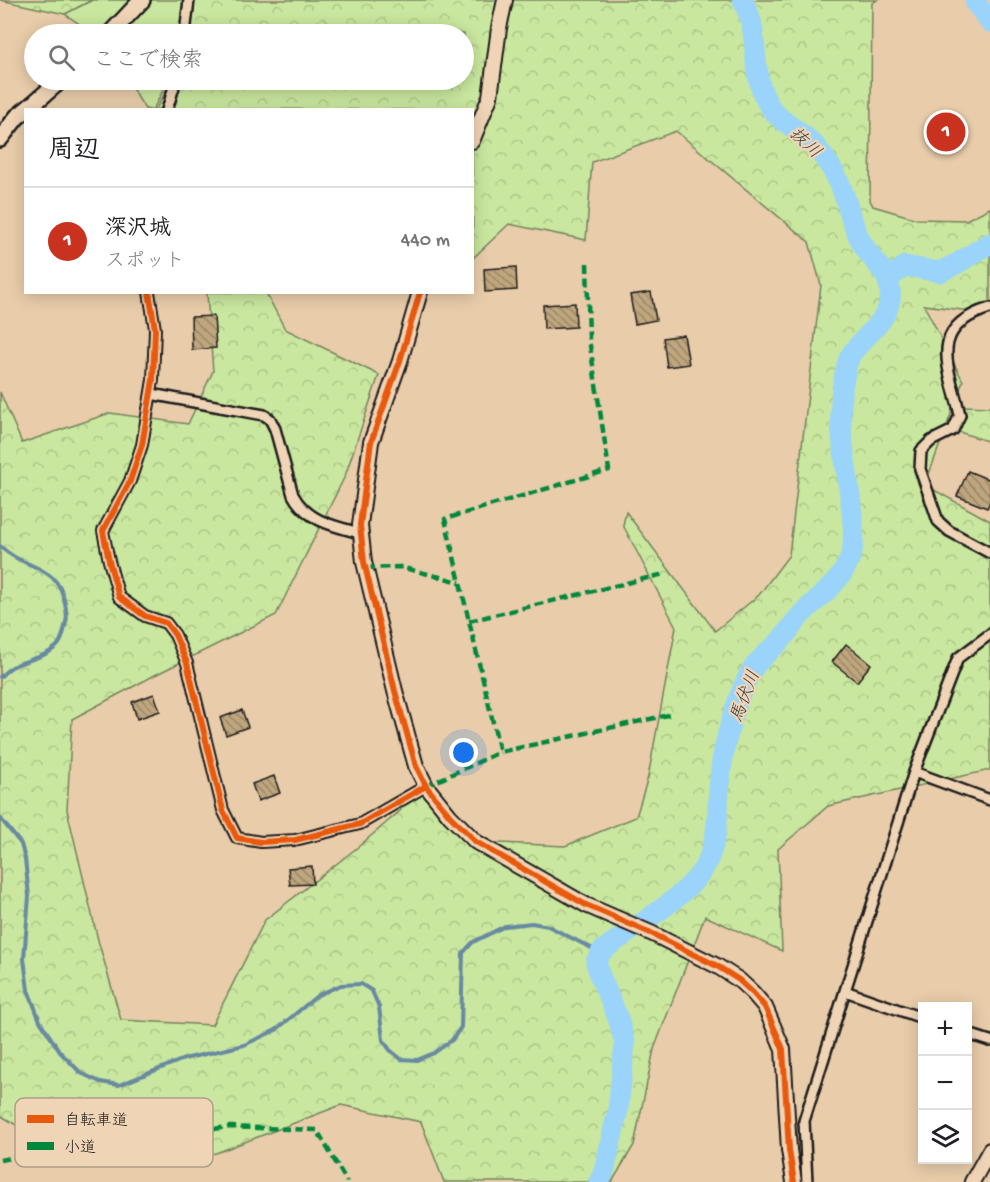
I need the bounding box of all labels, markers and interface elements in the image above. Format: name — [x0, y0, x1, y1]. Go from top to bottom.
search box — [24, 24, 474, 90]
icon: search — [45, 41, 78, 74]
text: ここで検索 — [93, 49, 203, 75]
pin: 1 — [926, 110, 966, 154]
water label: 抜川 — [784, 123, 825, 164]
text: 周辺 — [48, 137, 100, 168]
text: 深沢城 — [105, 217, 171, 243]
text: 1 — [63, 230, 72, 253]
text: 440 m — [401, 230, 450, 253]
text: スポット — [105, 251, 185, 274]
water label: 馬伏川 — [726, 668, 766, 726]
your location — [449, 738, 478, 767]
map controls — [918, 1002, 972, 1164]
button: + — [918, 1002, 972, 1056]
button: − — [918, 1056, 972, 1110]
legend — [15, 1098, 213, 1167]
button: layers — [918, 1110, 972, 1164]
text: 自転車道 — [64, 1111, 128, 1132]
text: 小道 — [64, 1139, 96, 1159]

